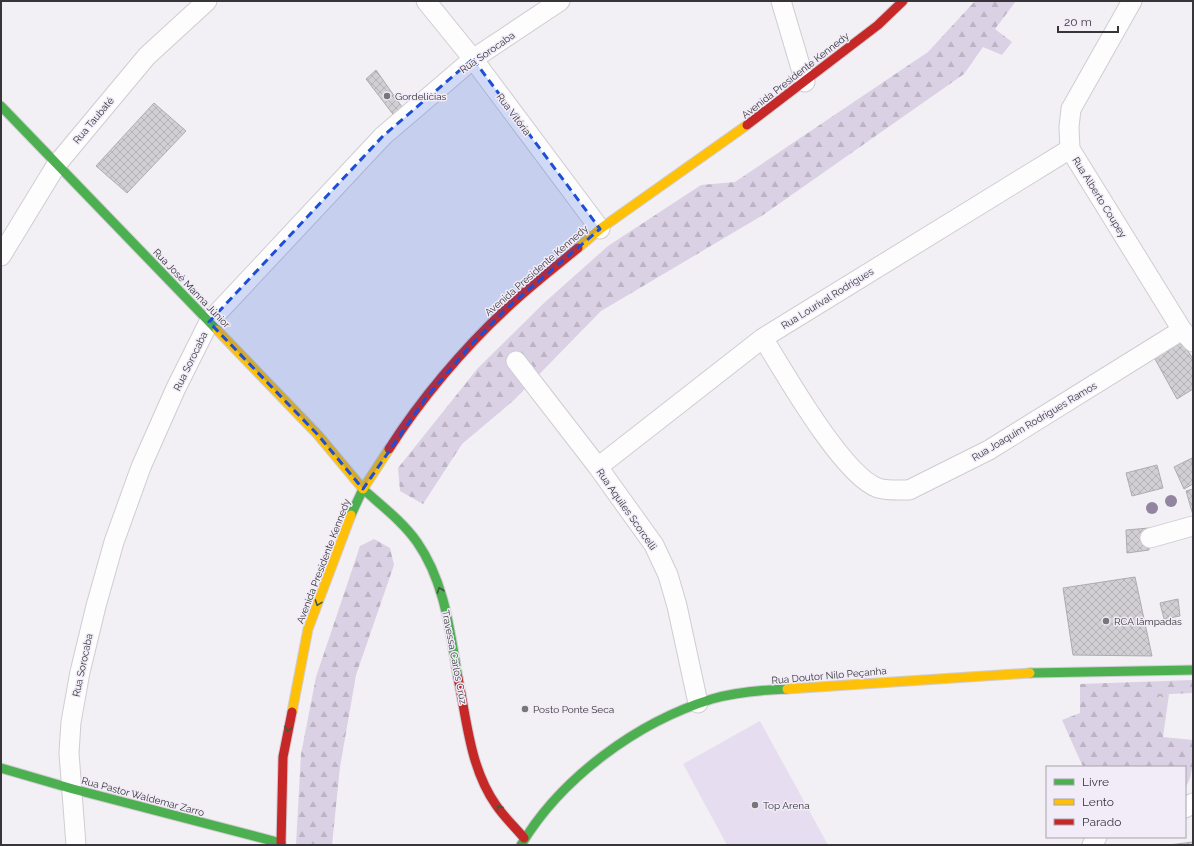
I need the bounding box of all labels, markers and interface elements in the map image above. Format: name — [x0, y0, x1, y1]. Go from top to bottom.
scale bar — [1058, 8, 1118, 34]
text: 20 m — [1064, 15, 1092, 29]
street label: Rua Sorocaba — [458, 29, 517, 75]
street label: Avenida Presidente Kennedy — [740, 30, 851, 121]
marker: Gordelicias — [382, 91, 392, 101]
place label: Gordelicias — [395, 91, 447, 102]
street label: Rua Vitória — [494, 91, 533, 137]
street label: Rua Taubaté — [71, 95, 116, 146]
street label: Rua Alberto Coupey — [1070, 155, 1129, 240]
street label: Avenida Presidente Kennedy — [483, 222, 591, 318]
street label: Rua José Manna Júnior — [151, 246, 233, 331]
street label: Rua Lourival Rodrigues — [779, 265, 875, 331]
street label: Rua Sorocaba — [171, 330, 209, 393]
street label: Rua Joaquim Rodrigues Ramos — [970, 380, 1099, 463]
street label: Rua Aquiles Scorcelli — [594, 467, 659, 552]
street label: Avenida Presidente Kennedy — [295, 497, 353, 625]
one-way arrow — [436, 587, 444, 594]
one-way arrow — [314, 599, 322, 606]
street label: Travessa Carlos Cruz — [440, 609, 469, 705]
marker: RCA lâmpadas — [1101, 616, 1111, 626]
place label: RCA lâmpadas — [1114, 616, 1182, 627]
street label: Rua Sorocaba — [70, 633, 95, 698]
street label: Rua Doutor Nilo Peçanha — [771, 665, 887, 686]
marker: Posto Ponte Seca — [520, 704, 530, 714]
place label: Posto Ponte Seca — [533, 704, 614, 715]
one-way arrow — [285, 726, 293, 733]
legend — [1046, 766, 1186, 838]
street label: Rua Pastor Waldemar Zarro — [80, 775, 206, 818]
text: Livre — [1082, 775, 1109, 789]
text: Lento — [1082, 795, 1114, 809]
marker: Top Arena — [750, 800, 760, 810]
place label: Top Arena — [763, 800, 810, 811]
one-way arrow — [497, 806, 504, 813]
text: Parado — [1082, 815, 1121, 829]

